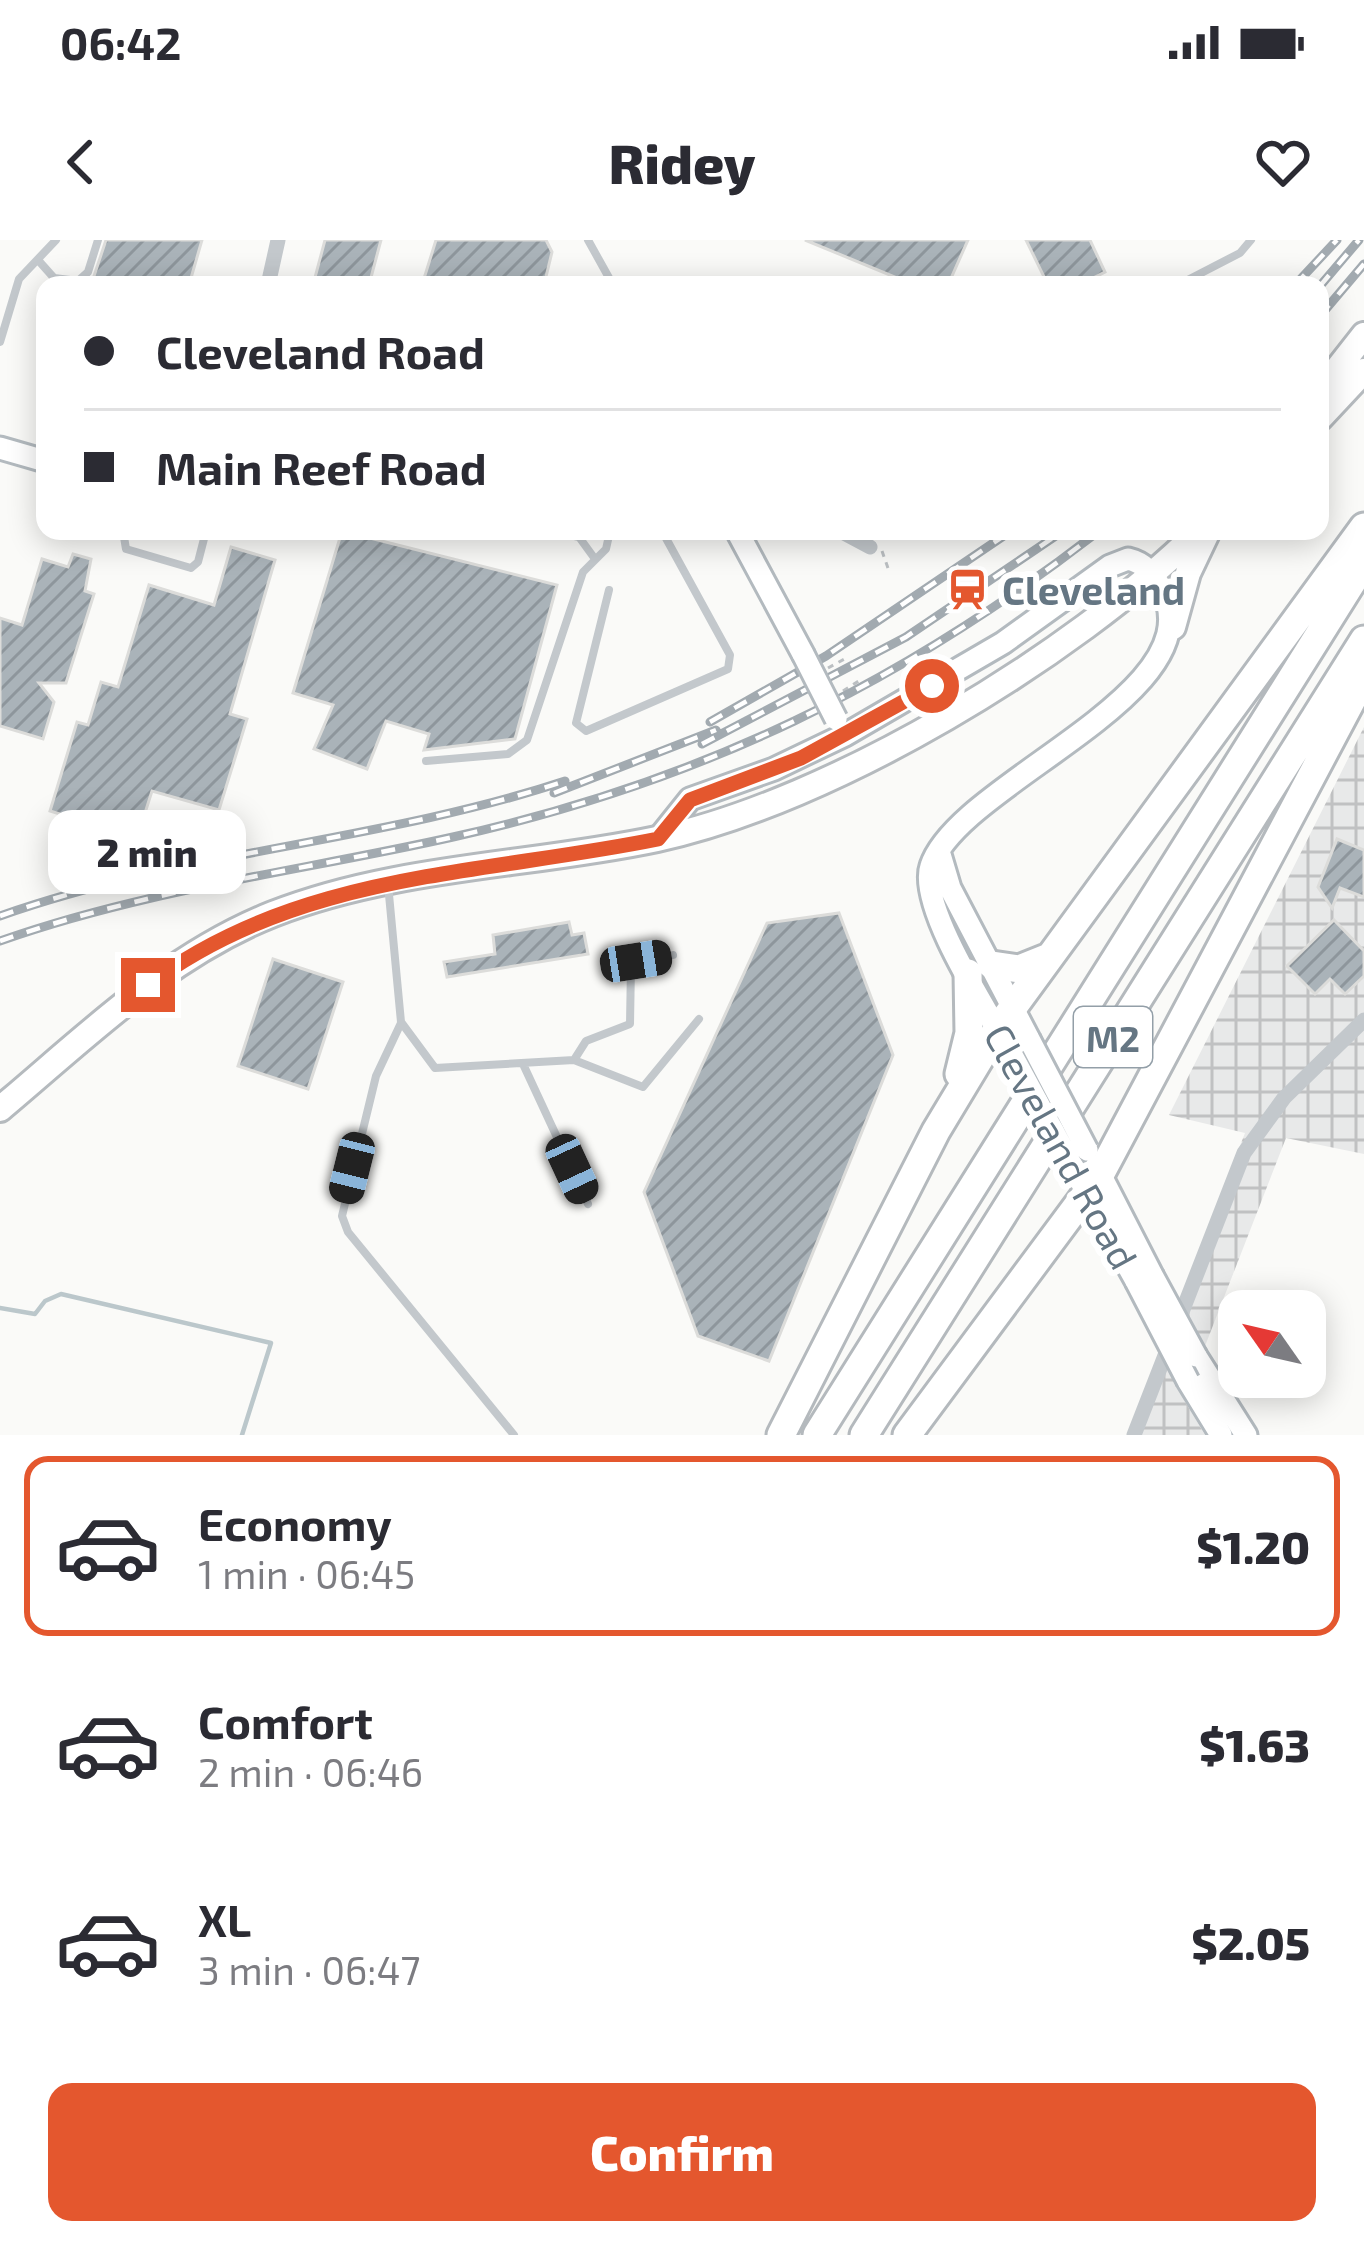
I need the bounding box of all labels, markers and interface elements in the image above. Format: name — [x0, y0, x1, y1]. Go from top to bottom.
text: 06:42 — [60, 15, 181, 69]
icon: back — [48, 129, 114, 195]
icon: heart — [1250, 129, 1316, 195]
text: Ridey — [609, 130, 755, 195]
text: Cleveland Road — [156, 324, 485, 378]
text: Main Reef Road — [156, 440, 487, 494]
station icon: Cleveland — [945, 566, 991, 612]
place label: Cleveland — [1002, 566, 1185, 613]
route start — [905, 659, 959, 713]
callout: 2 min — [49, 811, 247, 895]
text: 2 min — [96, 828, 198, 875]
car — [598, 938, 674, 984]
route end — [121, 958, 175, 1012]
road number: M2 — [1074, 1007, 1152, 1067]
street label: Cleveland Road — [975, 1015, 1149, 1277]
car — [326, 1129, 378, 1207]
car — [540, 1129, 604, 1209]
north arrow — [1218, 1290, 1326, 1398]
map controls — [1218, 1290, 1326, 1398]
icon: car — [54, 1492, 162, 1600]
text: Economy — [198, 1496, 392, 1550]
text: $1.20 — [1196, 1519, 1310, 1573]
text: 1 min · 06:45 — [198, 1550, 415, 1597]
icon: car — [54, 1690, 162, 1798]
text: Comfort — [198, 1694, 373, 1748]
text: $1.63 — [1199, 1717, 1310, 1771]
text: 2 min · 06:46 — [198, 1748, 423, 1795]
icon: car — [54, 1888, 162, 1996]
text: XL — [198, 1892, 251, 1946]
text: $2.05 — [1191, 1915, 1310, 1969]
text: 3 min · 06:47 — [198, 1946, 420, 1993]
button: Confirm — [48, 2083, 1316, 2221]

